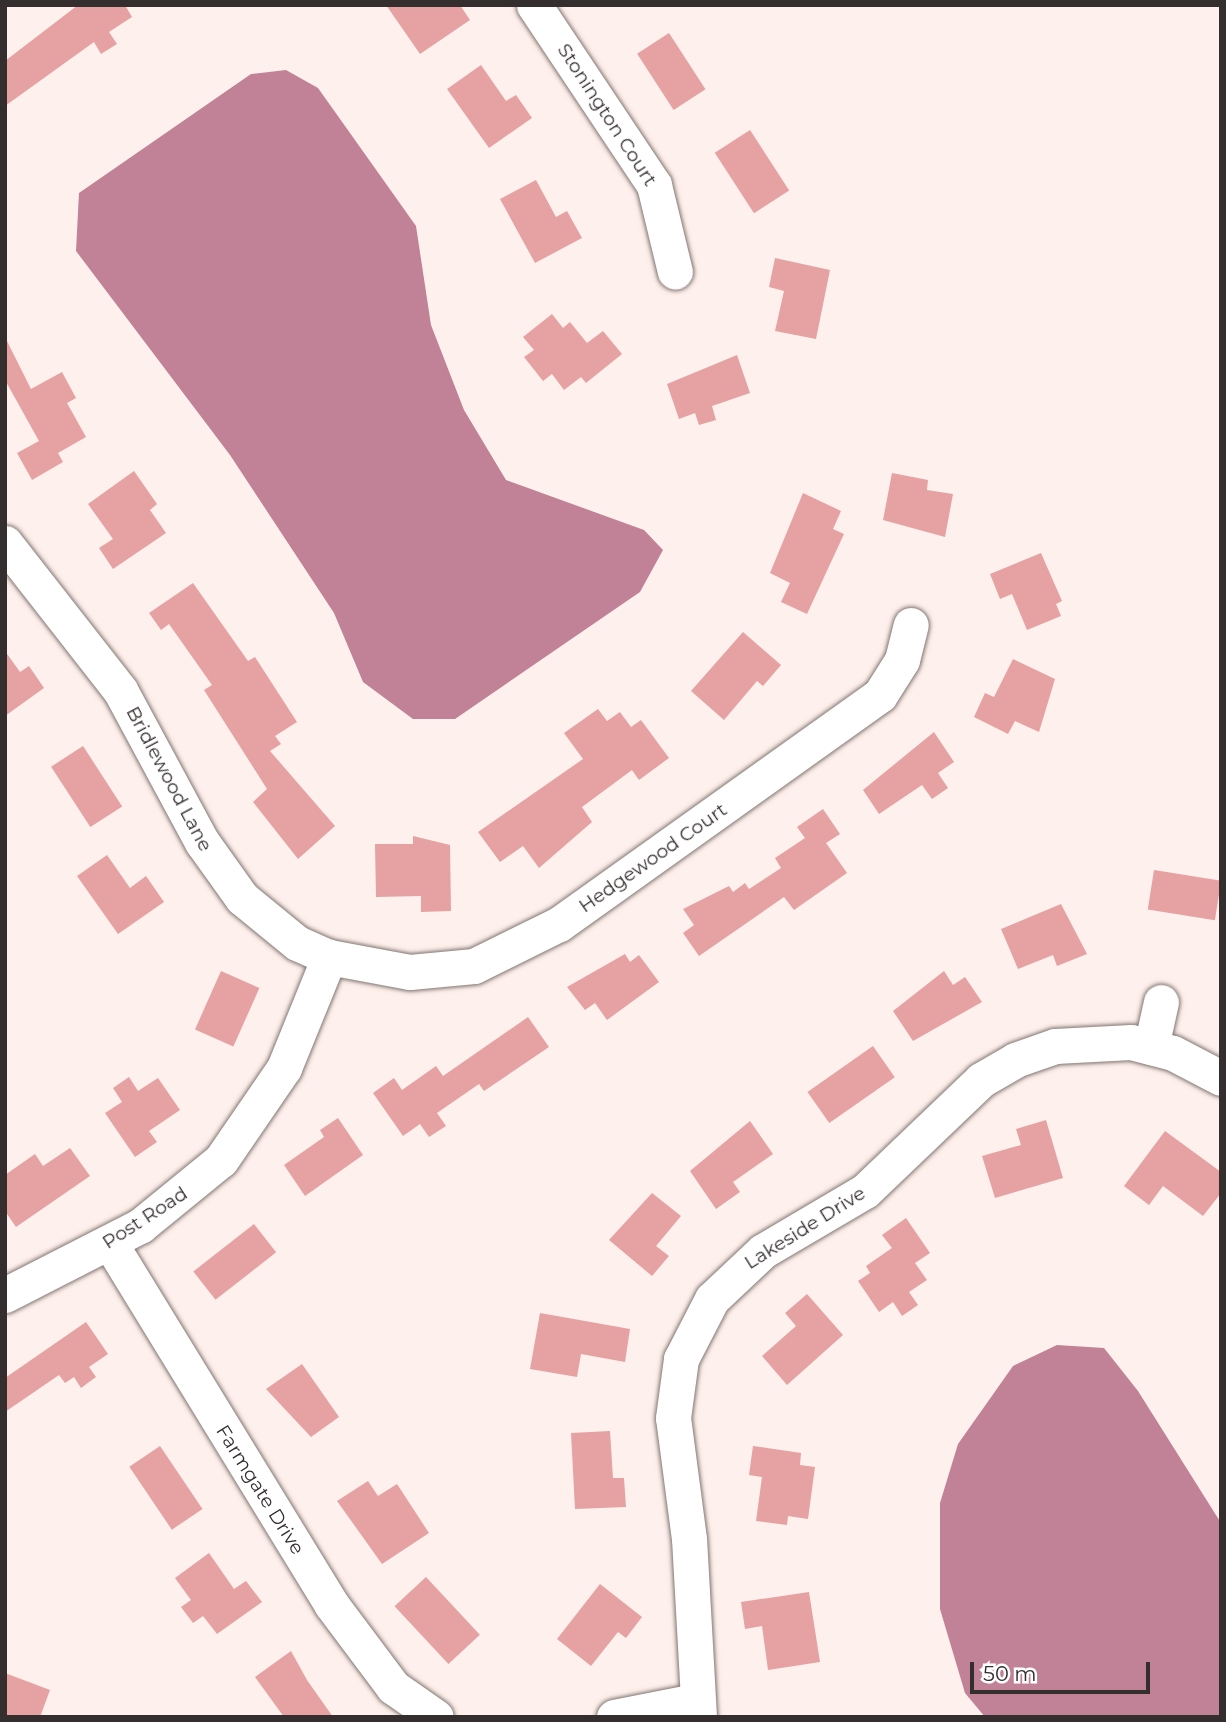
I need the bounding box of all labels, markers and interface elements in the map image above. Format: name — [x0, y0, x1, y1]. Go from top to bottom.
street label: Stonington Court — [552, 40, 662, 190]
street label: Bridlewood Lane — [121, 703, 217, 855]
street label: Hedgewood Court — [575, 798, 731, 918]
street label: Post Road — [98, 1182, 192, 1254]
street label: Lakeside Drive — [740, 1182, 870, 1274]
street label: Farmgate Drive — [211, 1421, 309, 1559]
scale bar — [974, 1648, 1154, 1692]
text: 50 m — [983, 1661, 1037, 1686]

